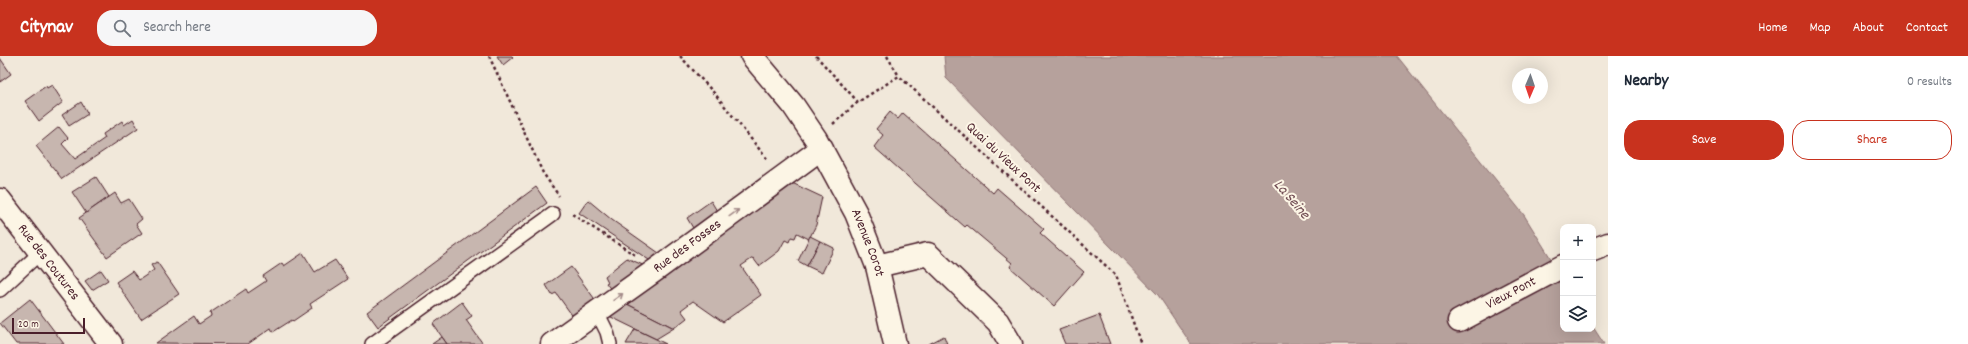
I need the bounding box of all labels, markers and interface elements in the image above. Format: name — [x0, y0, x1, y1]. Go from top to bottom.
search box — [97, 10, 377, 46]
text: Citynav — [20, 15, 73, 42]
icon: search — [111, 17, 133, 39]
text: Search here — [143, 17, 211, 39]
text: Home — [1758, 18, 1787, 38]
text: Map — [1809, 18, 1831, 38]
text: About — [1853, 18, 1884, 38]
text: Contact — [1906, 18, 1948, 38]
north arrow — [1512, 68, 1548, 104]
text: Nearby — [1624, 70, 1668, 94]
text: 0 results — [1907, 73, 1952, 92]
street label: Quai du Vieux Pont — [961, 118, 1045, 198]
button: Save — [1624, 120, 1784, 160]
button: Share — [1792, 120, 1952, 160]
water label: La Seine — [1268, 175, 1315, 226]
street label: Avenue Corot — [845, 206, 889, 279]
one-way arrow — [729, 209, 740, 217]
street label: Rue des Fosses — [649, 215, 726, 278]
street label: Rue des Coutures — [12, 220, 84, 305]
map controls — [1560, 224, 1596, 332]
button: + — [1560, 224, 1596, 260]
button: − — [1560, 260, 1596, 296]
street label: Vieux Pont — [1483, 272, 1540, 315]
one-way arrow — [612, 293, 623, 301]
button: layers — [1560, 296, 1596, 332]
scale bar — [12, 316, 85, 335]
text: 20 m — [18, 317, 39, 333]

